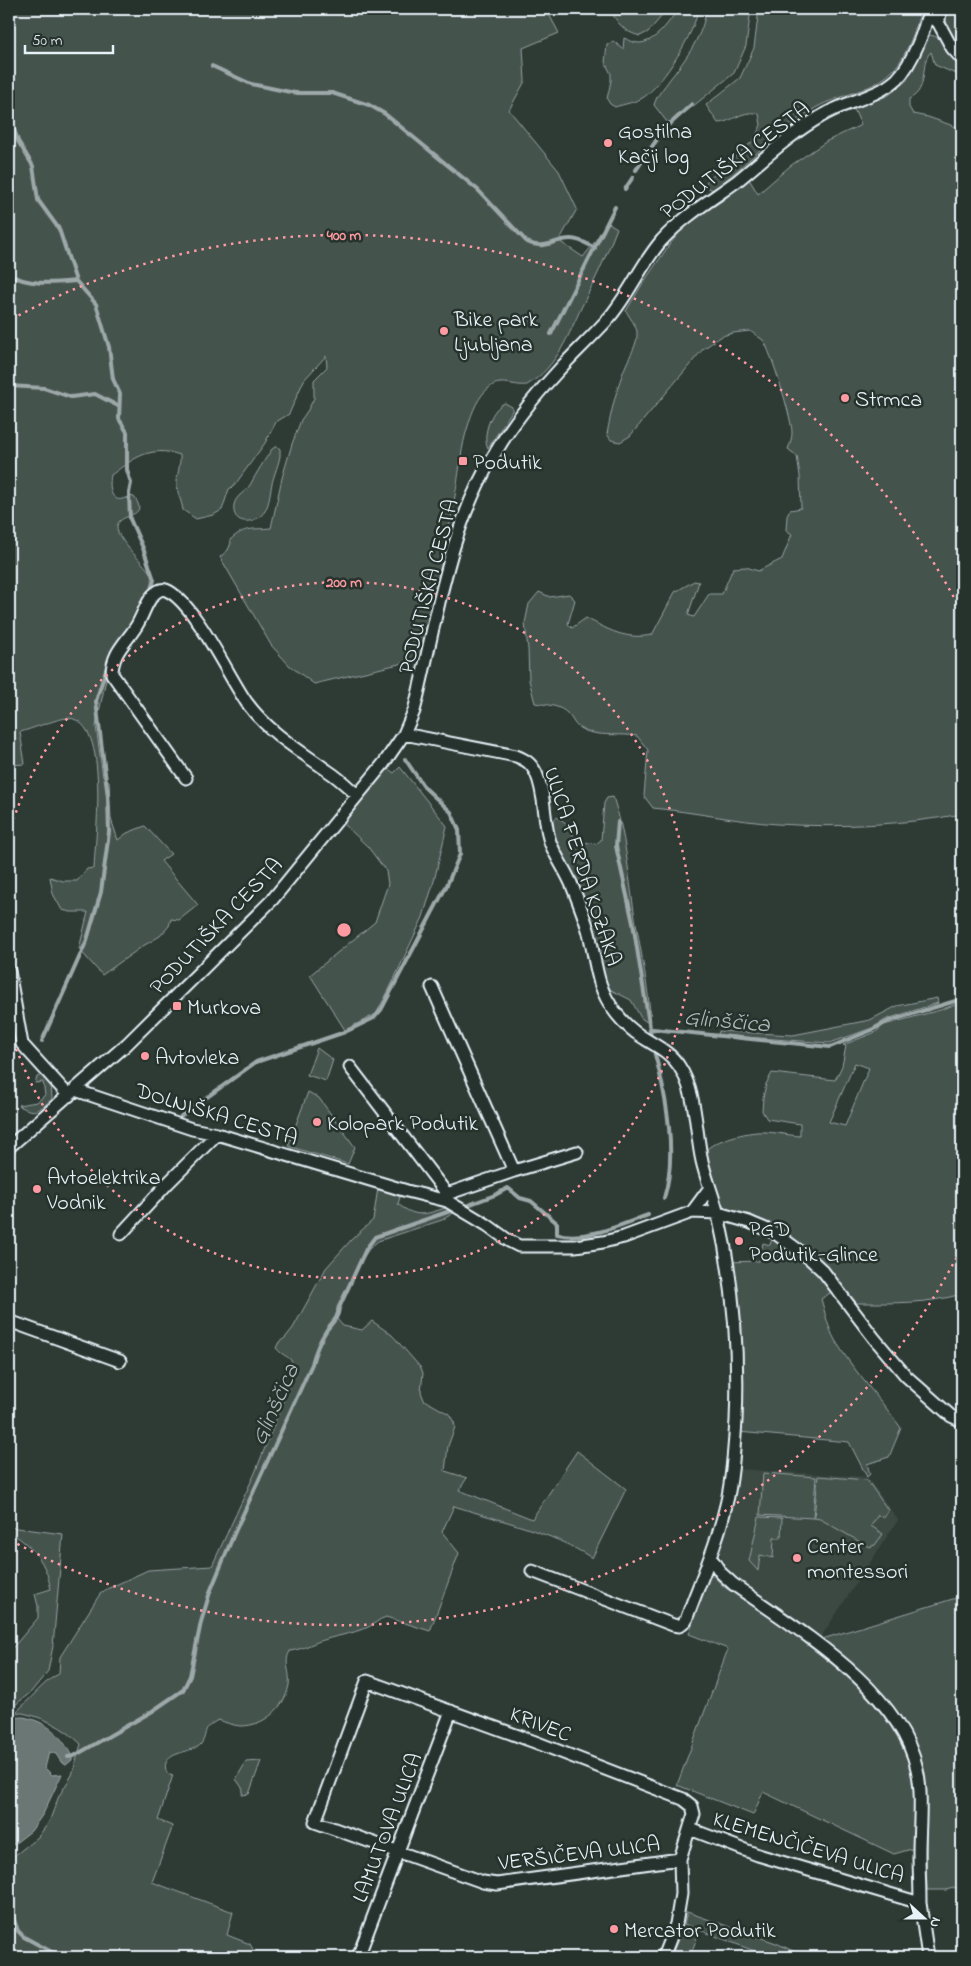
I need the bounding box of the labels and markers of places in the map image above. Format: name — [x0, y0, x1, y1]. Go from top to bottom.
place label: Gostilna Kačji log — [618, 117, 692, 175]
marker: Gostilna Kačji log — [602, 137, 614, 149]
place label: Bike park Ljubljana — [453, 305, 538, 362]
marker: Bike park Ljubljana — [438, 325, 450, 337]
place label: Strmca — [855, 385, 922, 417]
marker: Strmca — [839, 392, 851, 404]
place label: Podutik — [473, 448, 542, 480]
marker: Podutik — [457, 455, 469, 467]
centre of rings — [335, 921, 353, 939]
place label: Murkova — [187, 993, 261, 1025]
marker: Murkova — [171, 1000, 183, 1012]
place label: Avtovleka — [155, 1043, 239, 1075]
marker: Avtovleka — [139, 1050, 151, 1062]
place label: Kolopark Podutik — [327, 1109, 478, 1141]
marker: Kolopark Podutik — [311, 1116, 323, 1128]
place label: Avtoelektrika Vodnik — [46, 1163, 161, 1220]
marker: Avtoelektrika Vodnik — [31, 1183, 43, 1195]
place label: PGD Podutik-Glince — [749, 1215, 878, 1272]
marker: PGD Podutik-Glince — [733, 1235, 745, 1247]
place label: Center montessori — [807, 1532, 908, 1589]
marker: Center montessori — [791, 1552, 803, 1564]
place label: Mercator Podutik — [624, 1916, 776, 1948]
marker: Mercator Podutik — [608, 1923, 620, 1935]

